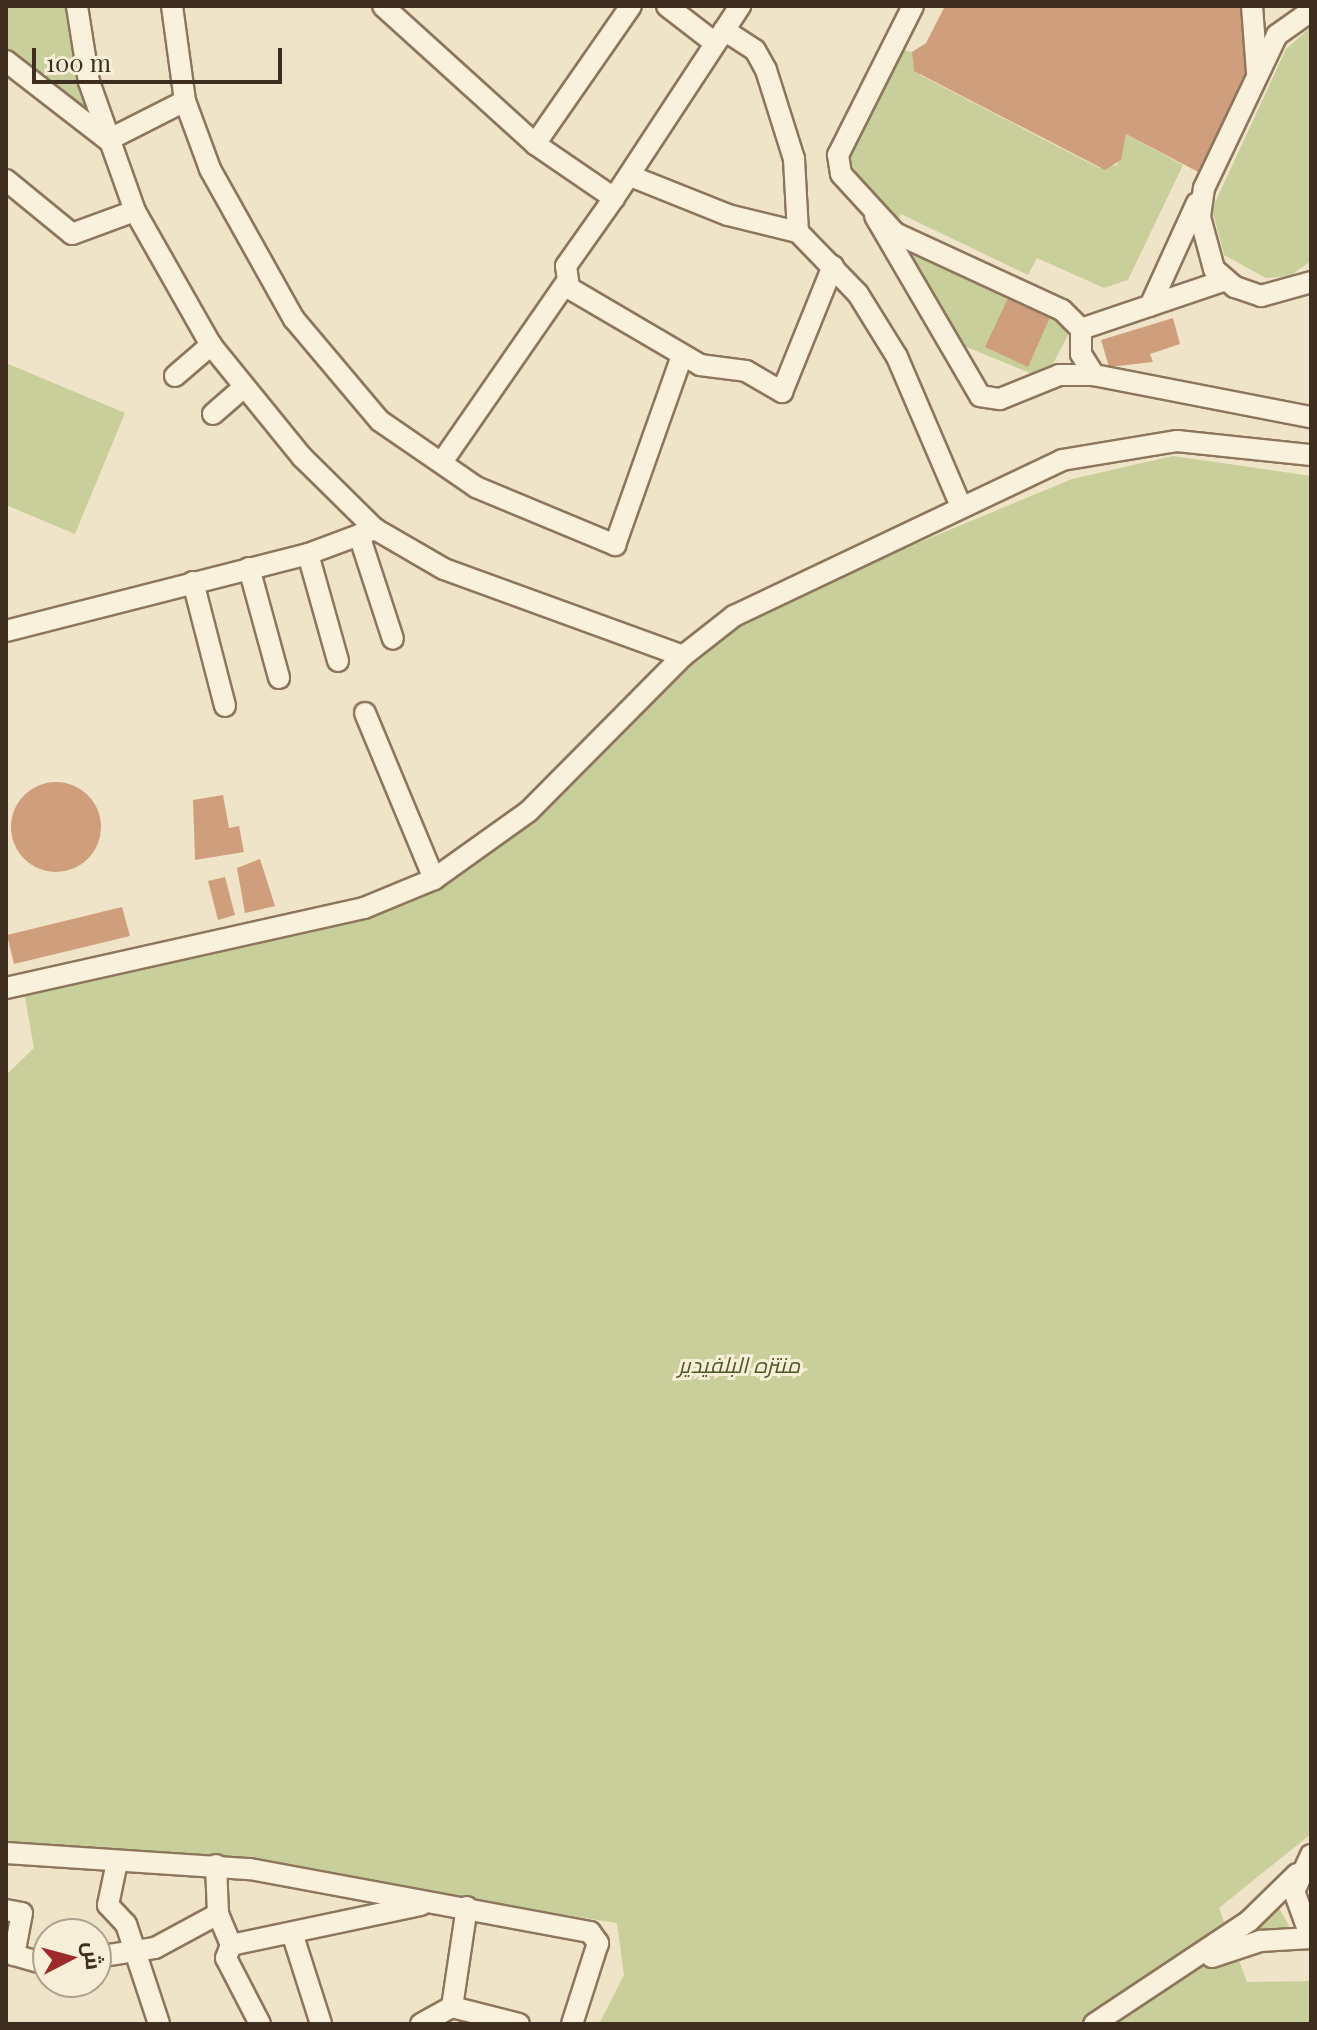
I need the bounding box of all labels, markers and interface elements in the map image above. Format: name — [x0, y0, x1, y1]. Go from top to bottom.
scale bar — [36, 32, 286, 82]
text: 100 m — [46, 46, 111, 78]
park label: منتزه البلفيدير — [678, 1352, 800, 1378]
north arrow — [32, 1918, 112, 1998]
text: ش — [77, 1940, 110, 1971]

